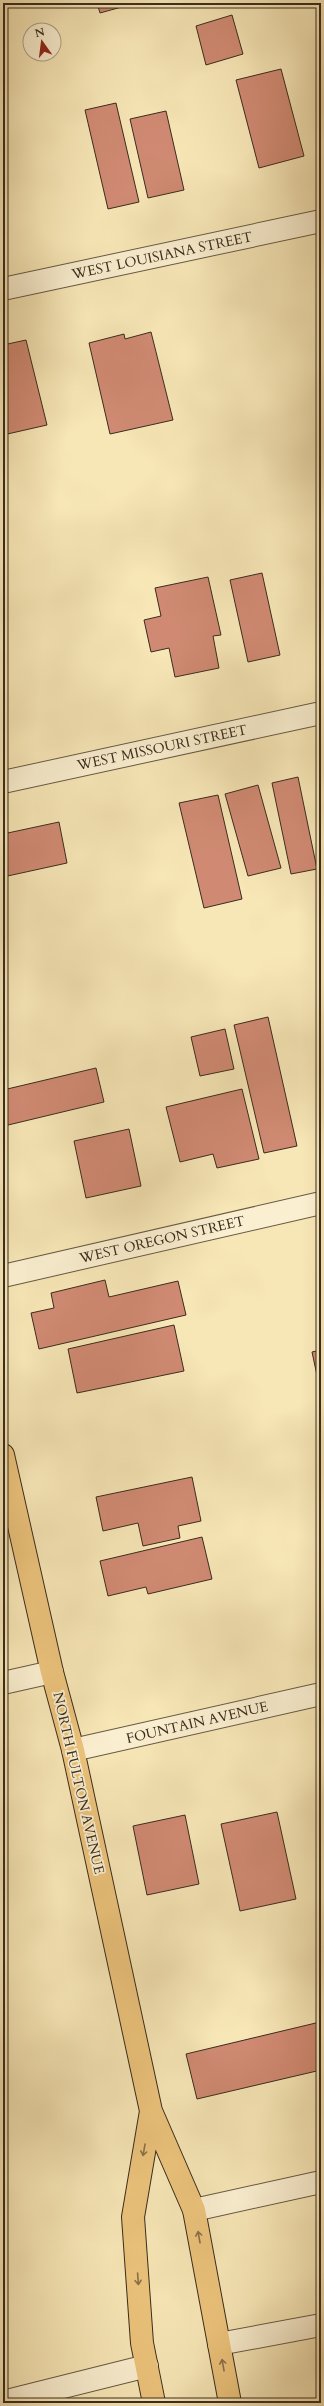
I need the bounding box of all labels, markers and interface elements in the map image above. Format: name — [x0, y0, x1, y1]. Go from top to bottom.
north arrow — [22, 22, 62, 62]
text: N — [33, 24, 47, 41]
street label: WEST LOUISIANA STREET — [69, 227, 254, 284]
street label: WEST MISSOURI STREET — [74, 720, 249, 775]
street label: WEST OREGON STREET — [77, 1211, 247, 1268]
street label: NORTH FULTON AVENUE — [48, 1690, 109, 1876]
street label: FOUNTAIN AVENUE — [124, 1697, 270, 1748]
one-way arrow — [140, 2143, 148, 2156]
one-way arrow — [195, 2231, 203, 2244]
one-way arrow — [134, 2272, 141, 2285]
one-way arrow — [218, 2359, 226, 2372]

